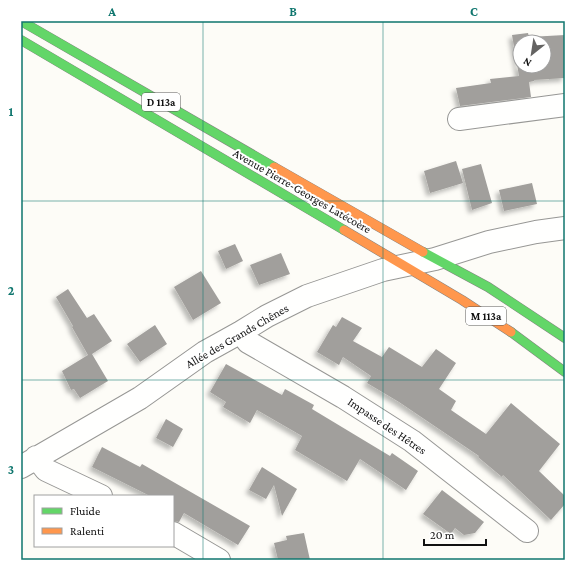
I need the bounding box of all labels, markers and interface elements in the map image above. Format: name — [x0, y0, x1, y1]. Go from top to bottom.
text: A — [107, 4, 116, 19]
text: B — [289, 4, 297, 19]
text: C — [470, 4, 478, 19]
north arrow — [512, 34, 552, 74]
text: N — [520, 55, 533, 70]
road number: D 113a — [142, 93, 180, 111]
text: 1 — [9, 104, 14, 119]
street label: Avenue Pierre-Georges Latécoère — [230, 146, 374, 236]
text: 2 — [8, 283, 15, 298]
street label: Allée des Grands Chênes — [183, 301, 291, 371]
road number: M 113a — [466, 307, 506, 325]
street label: Impasse des Hêtres — [345, 395, 429, 458]
text: 3 — [8, 462, 14, 477]
legend — [34, 495, 174, 547]
text: Fluide — [70, 504, 100, 518]
scale bar — [424, 521, 486, 547]
text: Ralenti — [70, 524, 104, 538]
text: 20 m — [430, 528, 455, 542]

